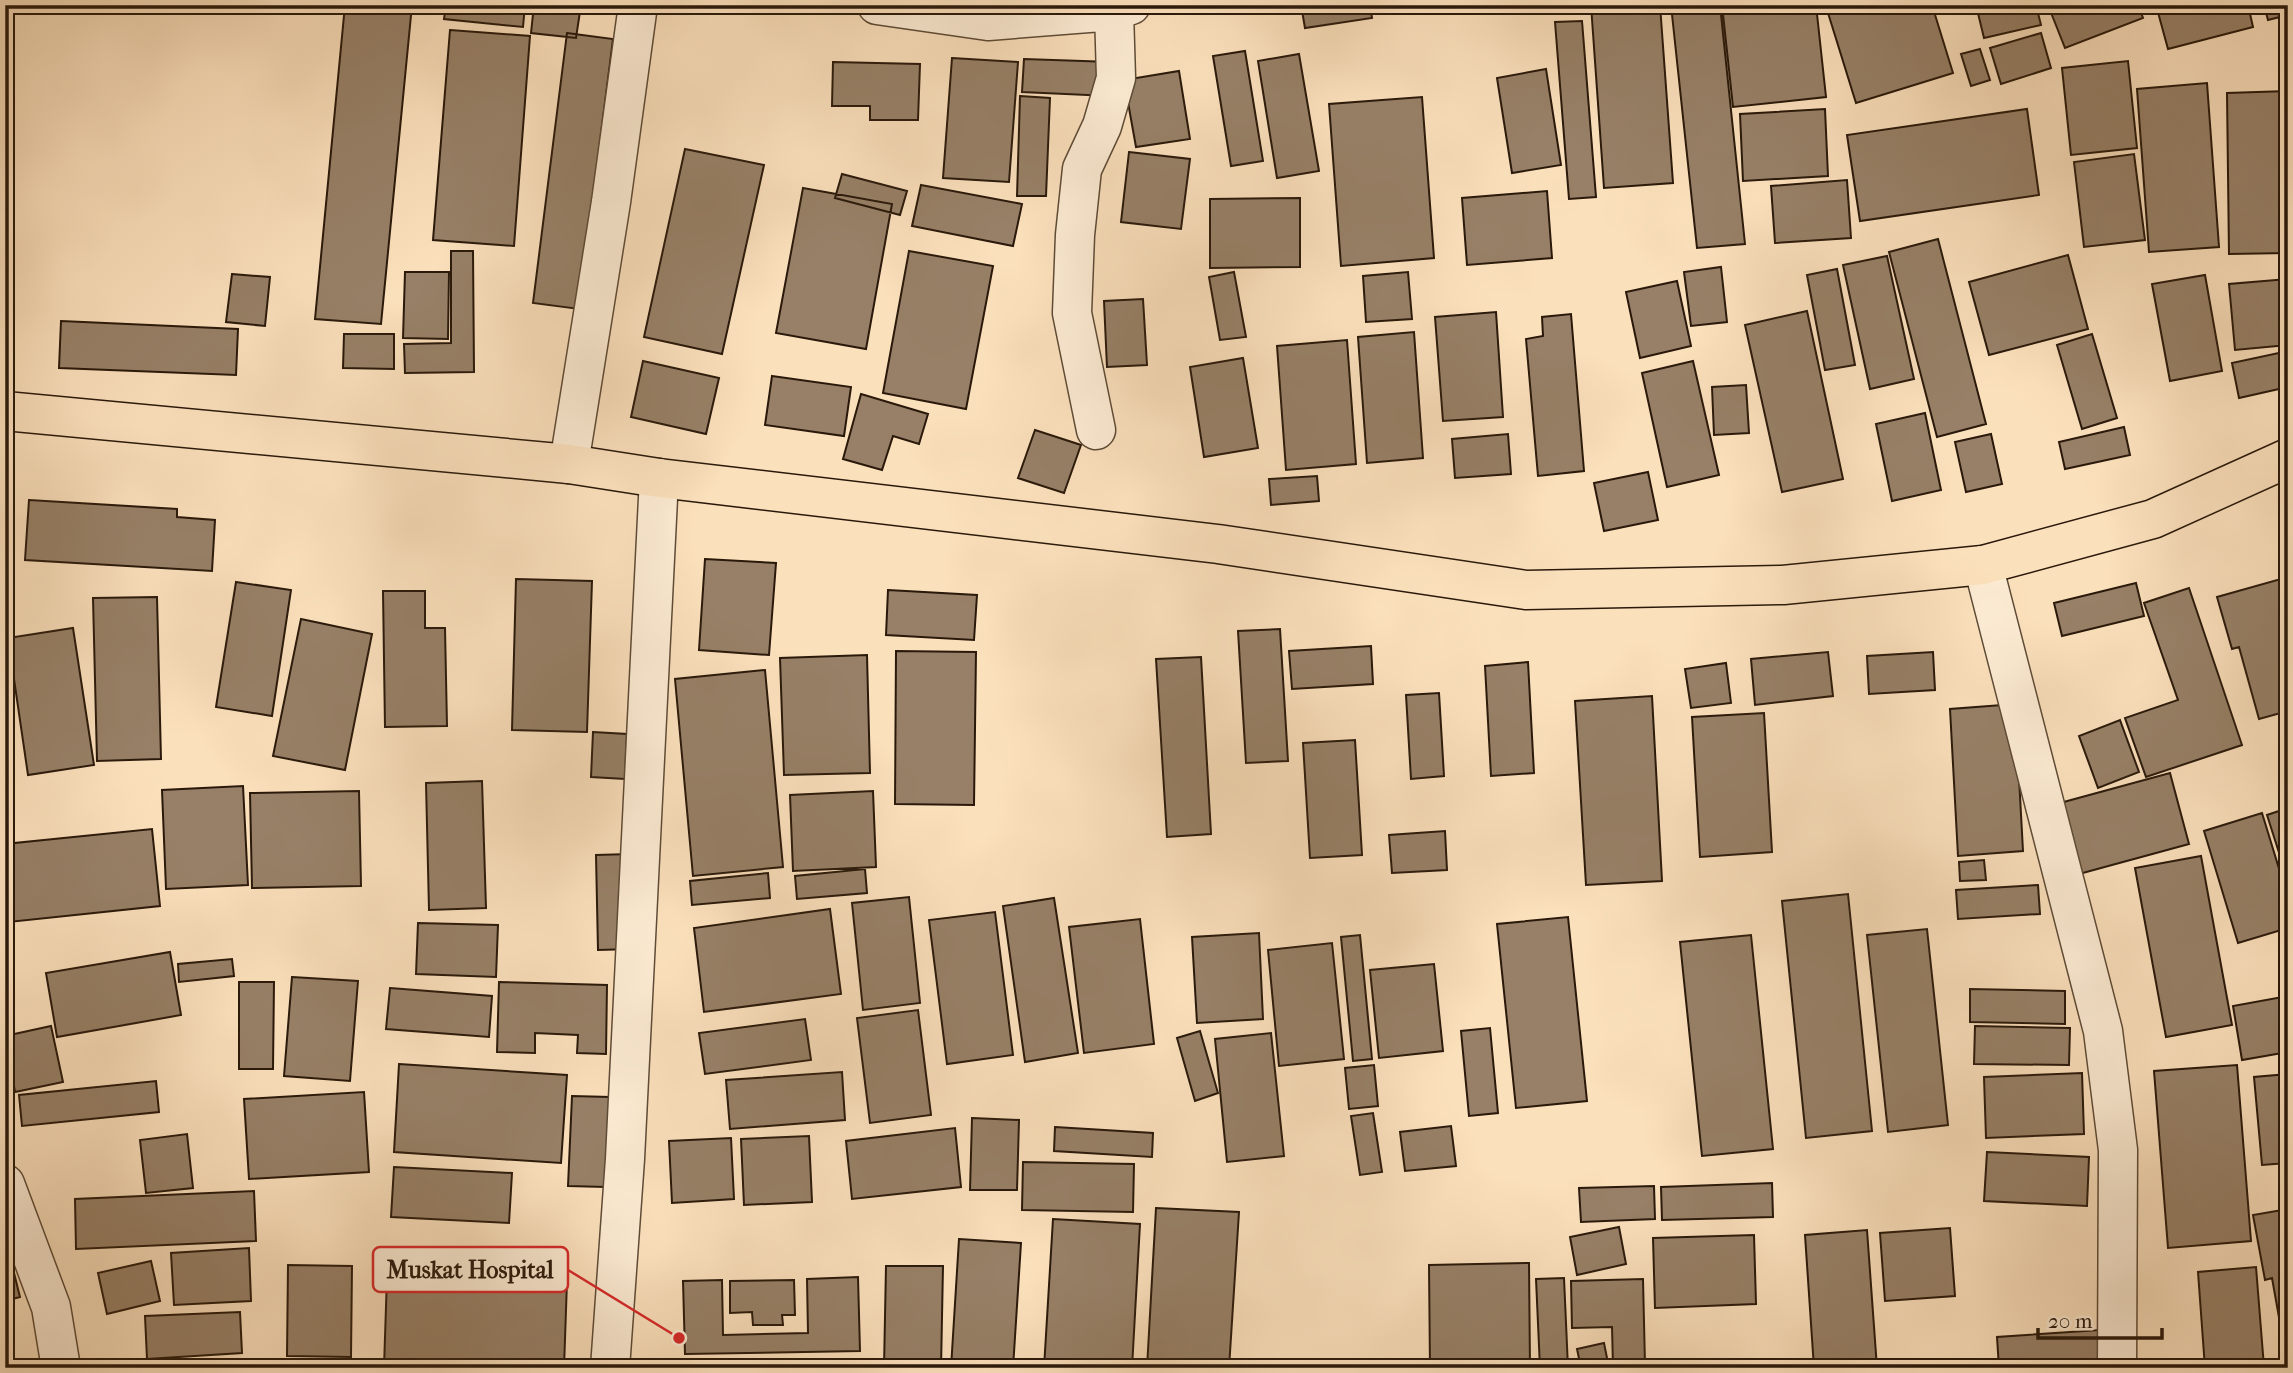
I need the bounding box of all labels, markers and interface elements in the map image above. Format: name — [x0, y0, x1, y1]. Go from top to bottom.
callout: Muskat Hospital — [373, 1247, 568, 1292]
text: Muskat Hospital — [386, 1256, 554, 1284]
scale bar — [2038, 1296, 2162, 1340]
text: 20 m — [2048, 1309, 2093, 1333]

